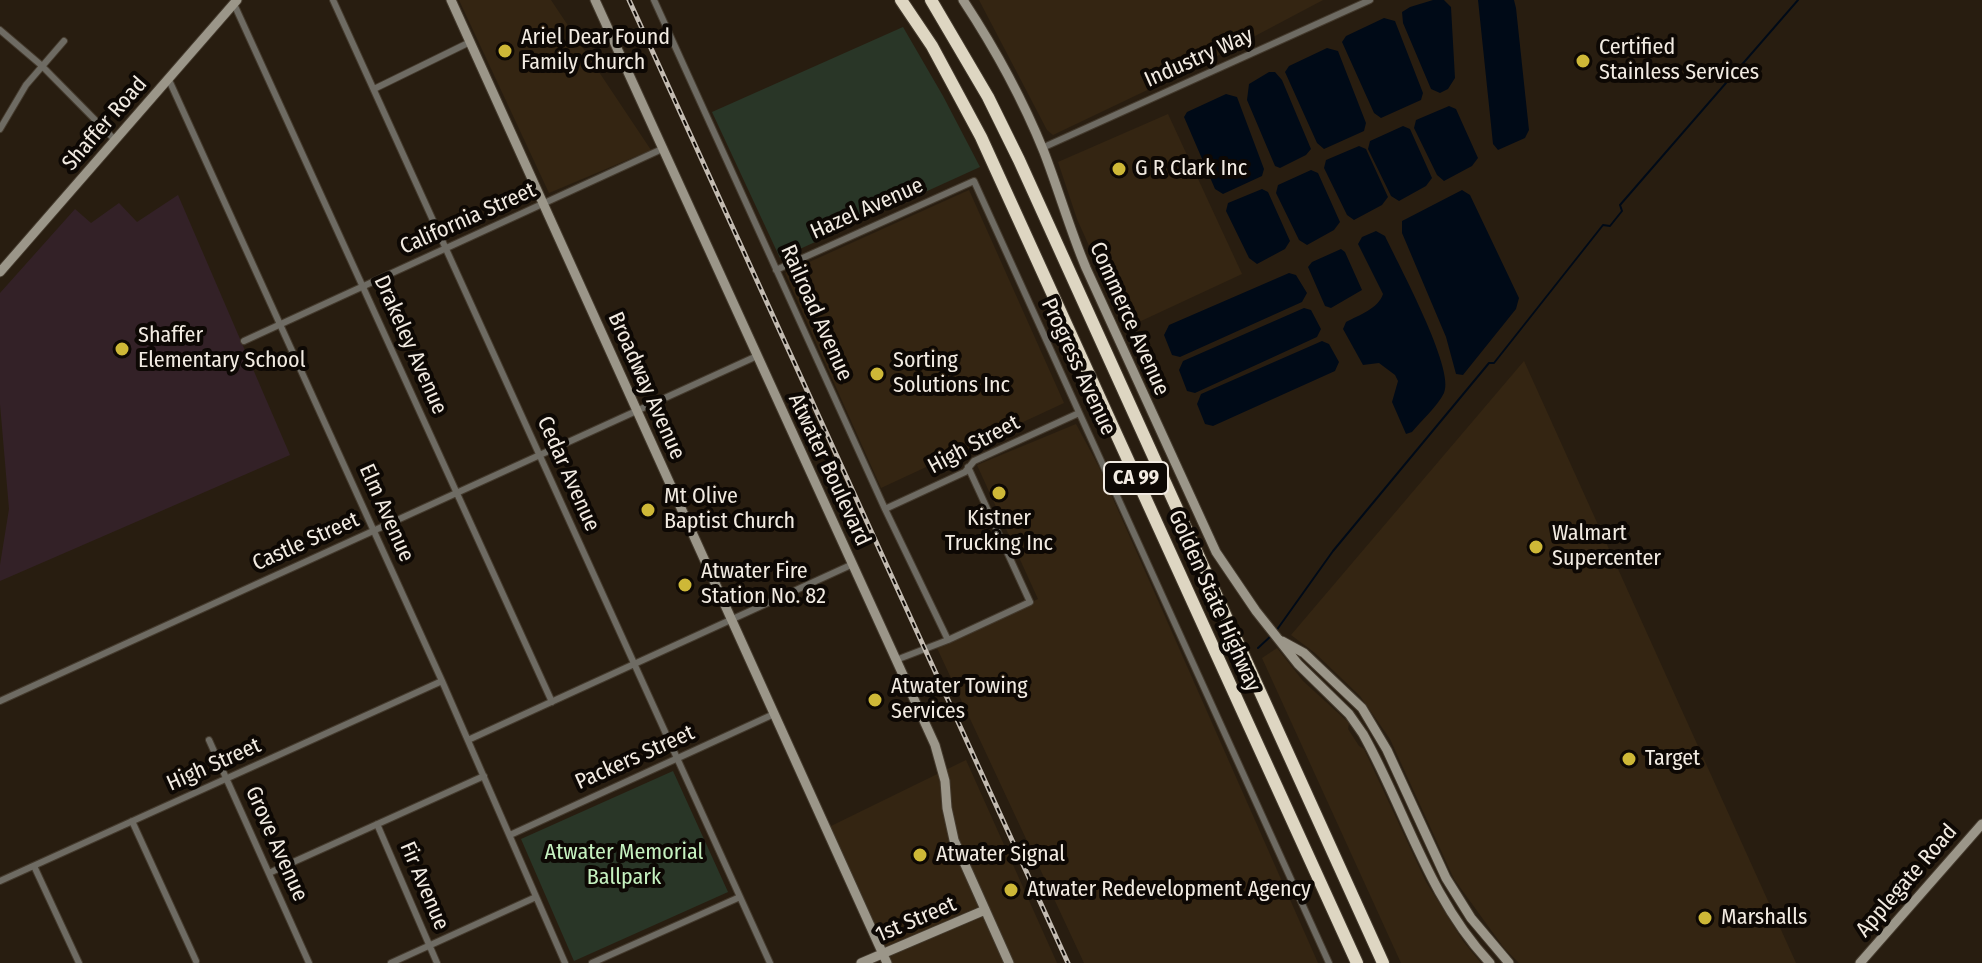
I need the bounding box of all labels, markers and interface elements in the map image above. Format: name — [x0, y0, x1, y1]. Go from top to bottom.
street label: Industry Way — [1141, 22, 1257, 94]
place label: Ariel Dear Found Family Church — [521, 25, 670, 76]
place label: Certified Stainless Services — [1599, 35, 1759, 86]
marker: Ariel Dear Found Family Church — [496, 42, 514, 60]
marker: Certified Stainless Services — [1574, 52, 1592, 70]
street label: Shaffer Road — [57, 72, 153, 176]
place label: G R Clark Inc — [1135, 156, 1247, 182]
marker: G R Clark Inc — [1110, 160, 1128, 178]
street label: Hazel Avenue — [807, 172, 927, 246]
street label: California Street — [396, 177, 540, 261]
street label: Commerce Avenue — [1083, 238, 1175, 400]
street label: Railroad Avenue — [774, 241, 858, 385]
street label: Drakeley Avenue — [368, 272, 452, 418]
street label: Progress Avenue — [1035, 294, 1121, 440]
street label: Broadway Avenue — [602, 308, 690, 464]
place label: Shaffer Elementary School — [138, 323, 305, 374]
marker: Shaffer Elementary School — [113, 340, 131, 358]
place label: Sorting Solutions Inc — [893, 348, 1010, 400]
marker: Sorting Solutions Inc — [868, 365, 886, 383]
street label: Atwater Boulevard — [782, 390, 876, 550]
street label: High Street — [924, 410, 1024, 480]
street label: Cedar Avenue — [531, 412, 605, 536]
street label: Elm Avenue — [353, 460, 419, 566]
road number: CA 99 — [1104, 462, 1168, 494]
place label: Mt Olive Baptist Church — [664, 484, 795, 536]
marker: Kistner Trucking Inc — [990, 484, 1008, 502]
marker: Mt Olive Baptist Church — [639, 501, 657, 519]
place label: Kistner Trucking Inc — [945, 506, 1053, 558]
street label: Golden State Highway — [1162, 506, 1266, 696]
street label: Castle Street — [249, 507, 363, 577]
place label: Walmart Supercenter — [1552, 521, 1661, 572]
marker: Walmart Supercenter — [1527, 538, 1545, 556]
place label: Atwater Fire Station No. 82 — [701, 559, 826, 610]
marker: Atwater Fire Station No. 82 — [676, 576, 694, 594]
place label: Atwater Towing Services — [891, 674, 1028, 726]
marker: Atwater Towing Services — [866, 691, 884, 709]
street label: Packers Street — [571, 720, 699, 796]
street label: High Street — [163, 733, 265, 797]
place label: Target — [1645, 746, 1700, 772]
marker: Target — [1620, 750, 1638, 768]
street label: Grove Avenue — [239, 782, 313, 906]
street label: Applegate Road — [1851, 819, 1963, 943]
street label: Fir Avenue — [394, 838, 454, 934]
park label: Atwater Memorial Ballpark — [545, 840, 703, 892]
place label: Atwater Signal — [936, 842, 1065, 868]
marker: Atwater Signal — [911, 846, 929, 864]
place label: Atwater Redevelopment Agency — [1027, 877, 1311, 903]
marker: Atwater Redevelopment Agency — [1002, 881, 1020, 899]
street label: 1st Street — [872, 891, 960, 949]
place label: Marshalls — [1721, 905, 1807, 931]
marker: Marshalls — [1696, 909, 1714, 927]

